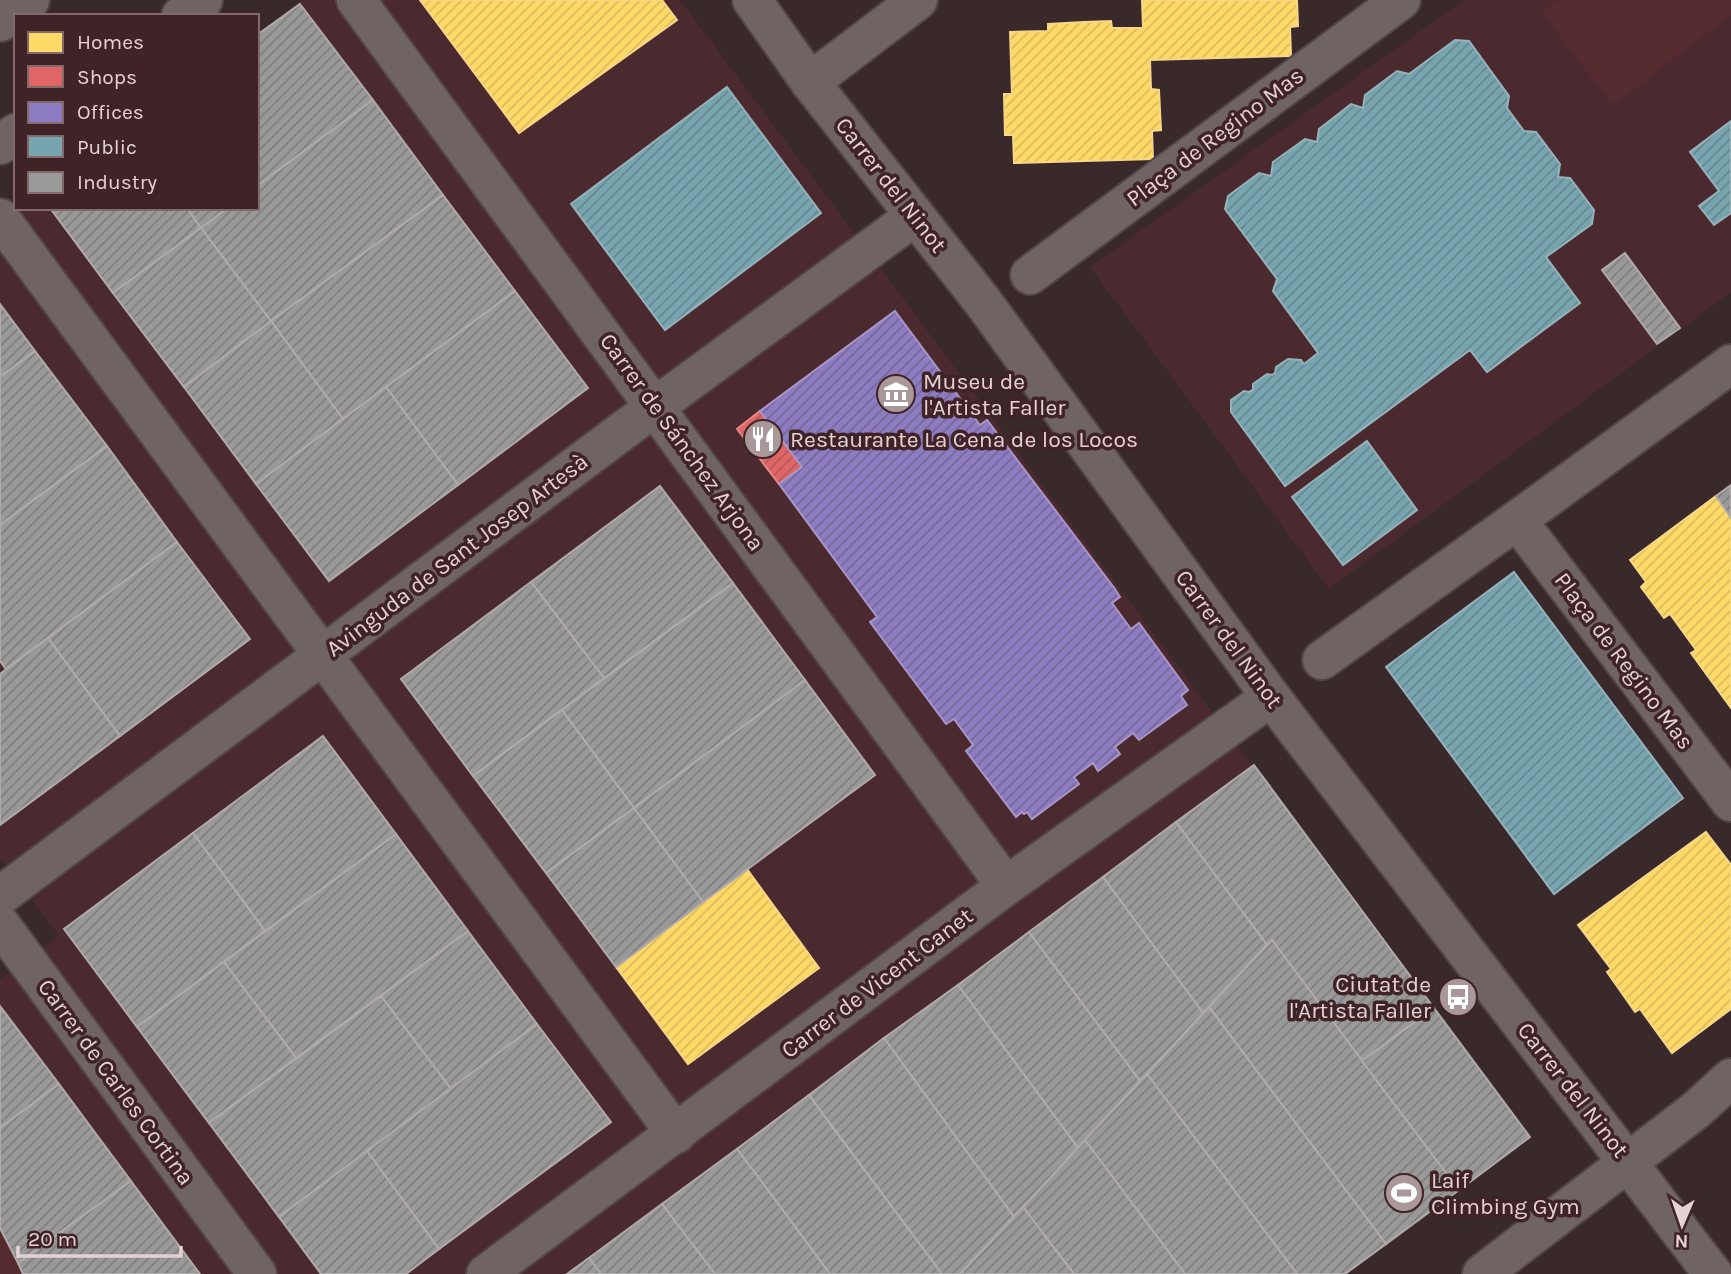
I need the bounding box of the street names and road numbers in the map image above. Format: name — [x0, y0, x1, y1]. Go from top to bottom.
street label: Plaça de Regino Mas — [1121, 62, 1309, 212]
street label: Carrer del Ninot — [830, 112, 952, 258]
street label: Carrer de Sánchez Arjona — [594, 328, 770, 556]
street label: Avinguda de Sant Josep Artesà — [321, 448, 593, 662]
street label: Carrer del Ninot — [1170, 565, 1288, 714]
street label: Plaça de Regino Mas — [1549, 567, 1699, 755]
street label: Carrer de Vicent Canet — [776, 902, 978, 1064]
street label: Carrer de Carles Cortina — [32, 974, 200, 1190]
street label: Carrer del Ninot — [1512, 1017, 1634, 1163]

